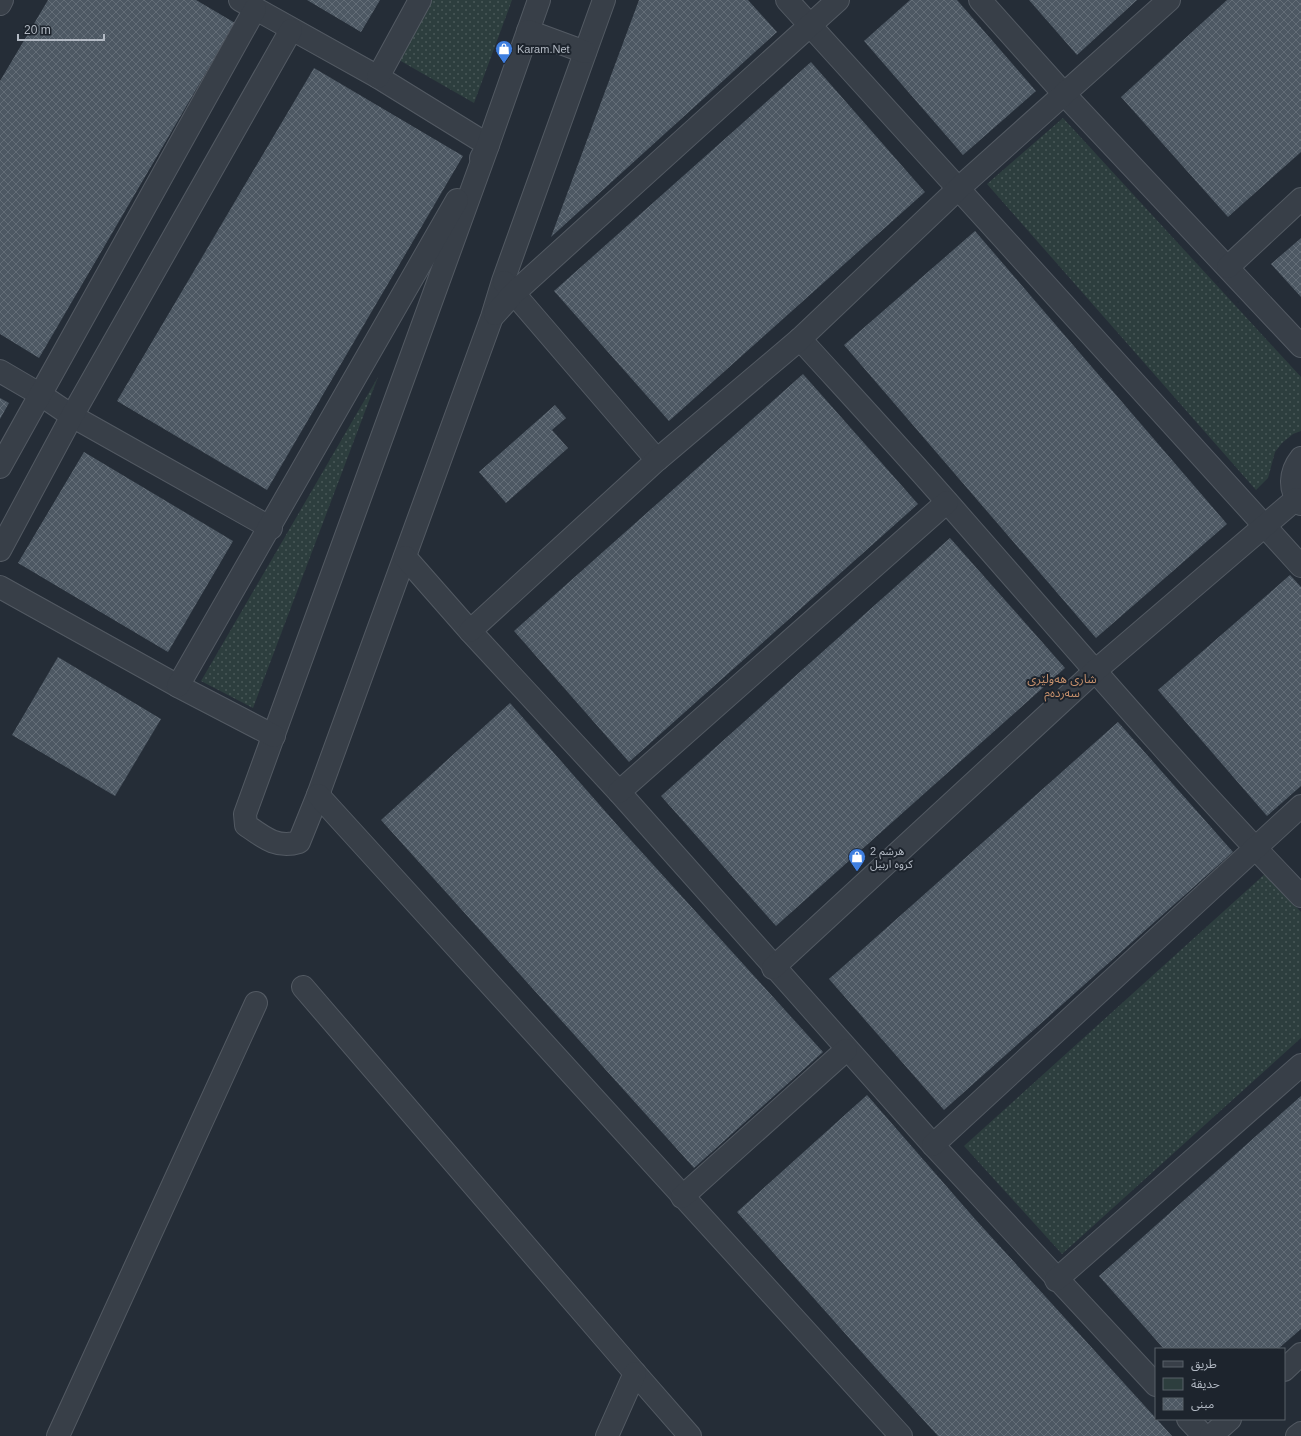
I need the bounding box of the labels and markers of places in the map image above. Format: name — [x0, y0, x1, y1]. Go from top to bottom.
shop icon: Karam.Net — [494, 39, 514, 64]
place label: Karam.Net — [517, 43, 570, 55]
place label: هرشم 2 كروه اربيل — [870, 845, 913, 871]
shop icon: هرشم 2 كروه اربيل — [847, 847, 867, 872]

